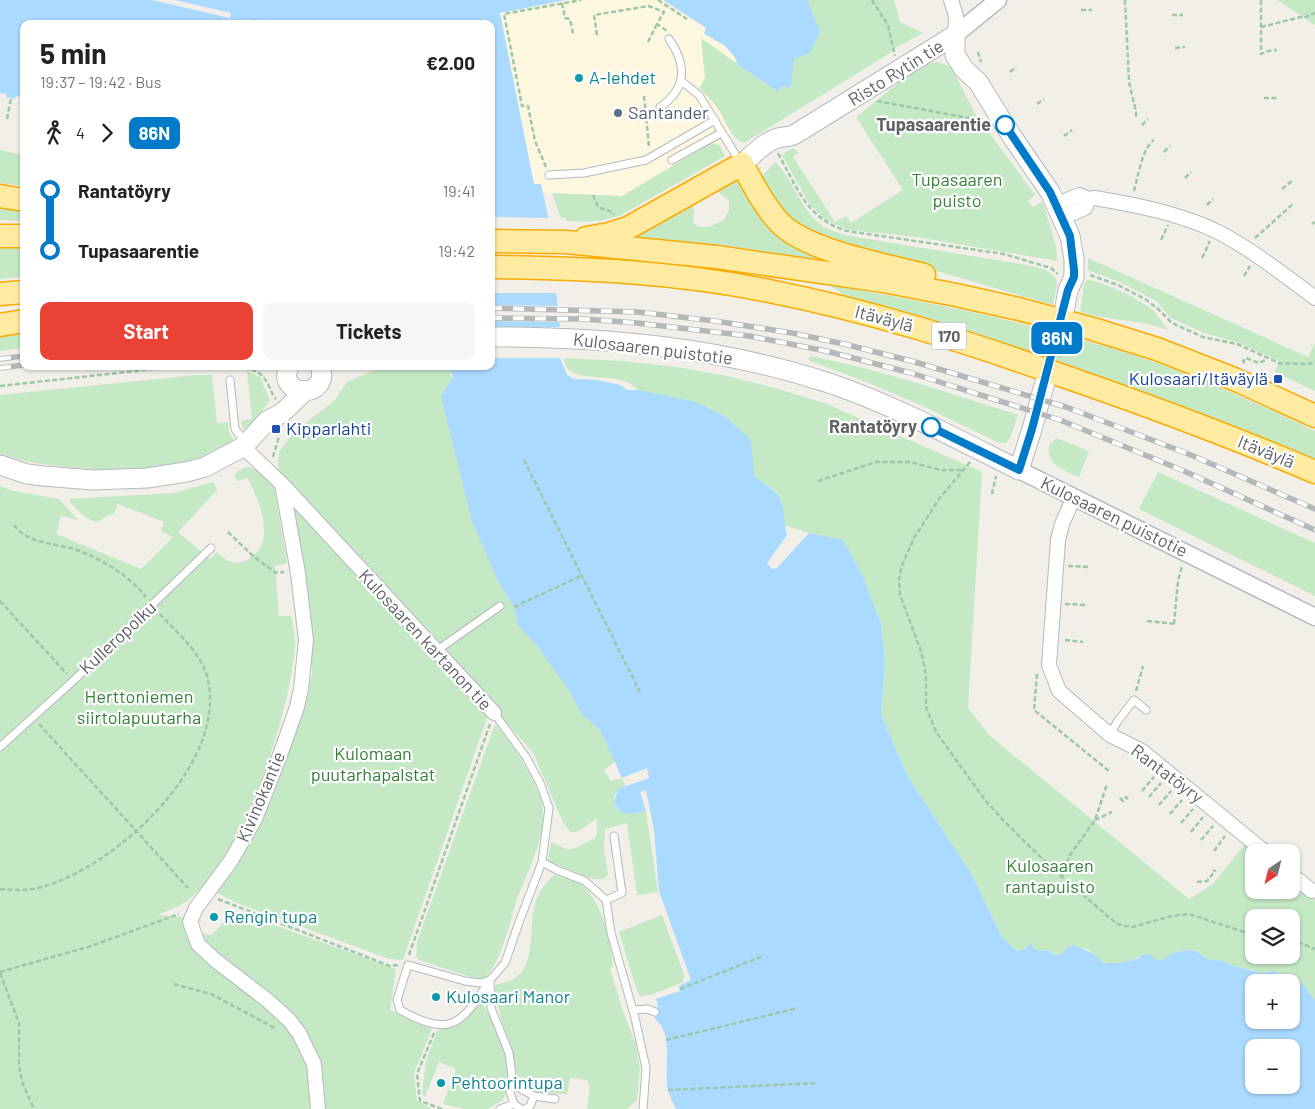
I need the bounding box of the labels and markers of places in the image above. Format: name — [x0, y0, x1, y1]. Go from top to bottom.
place label: A-lehdet — [589, 66, 656, 88]
marker: A-lehdet — [573, 72, 585, 84]
place label: Santander — [628, 101, 709, 123]
marker: Santander — [612, 107, 624, 119]
place label: Tupasaarentie — [876, 113, 991, 135]
marker: Tupasaarentie — [995, 115, 1015, 135]
place label: Kulosaari/Itäväylä — [1129, 367, 1268, 389]
marker: Kulosaari/Itäväylä — [1272, 373, 1284, 385]
place label: Rantatöyry — [829, 415, 917, 437]
place label: Kipparlahti — [286, 417, 371, 439]
marker: Rantatöyry — [921, 417, 941, 437]
marker: Kipparlahti — [270, 423, 282, 435]
place label: Rengin tupa — [224, 905, 317, 927]
marker: Rengin tupa — [208, 911, 220, 923]
place label: Kulosaari Manor — [446, 985, 571, 1007]
marker: Kulosaari Manor — [430, 991, 442, 1003]
place label: Pehtoorintupa — [451, 1071, 563, 1093]
marker: Pehtoorintupa — [435, 1077, 447, 1089]

